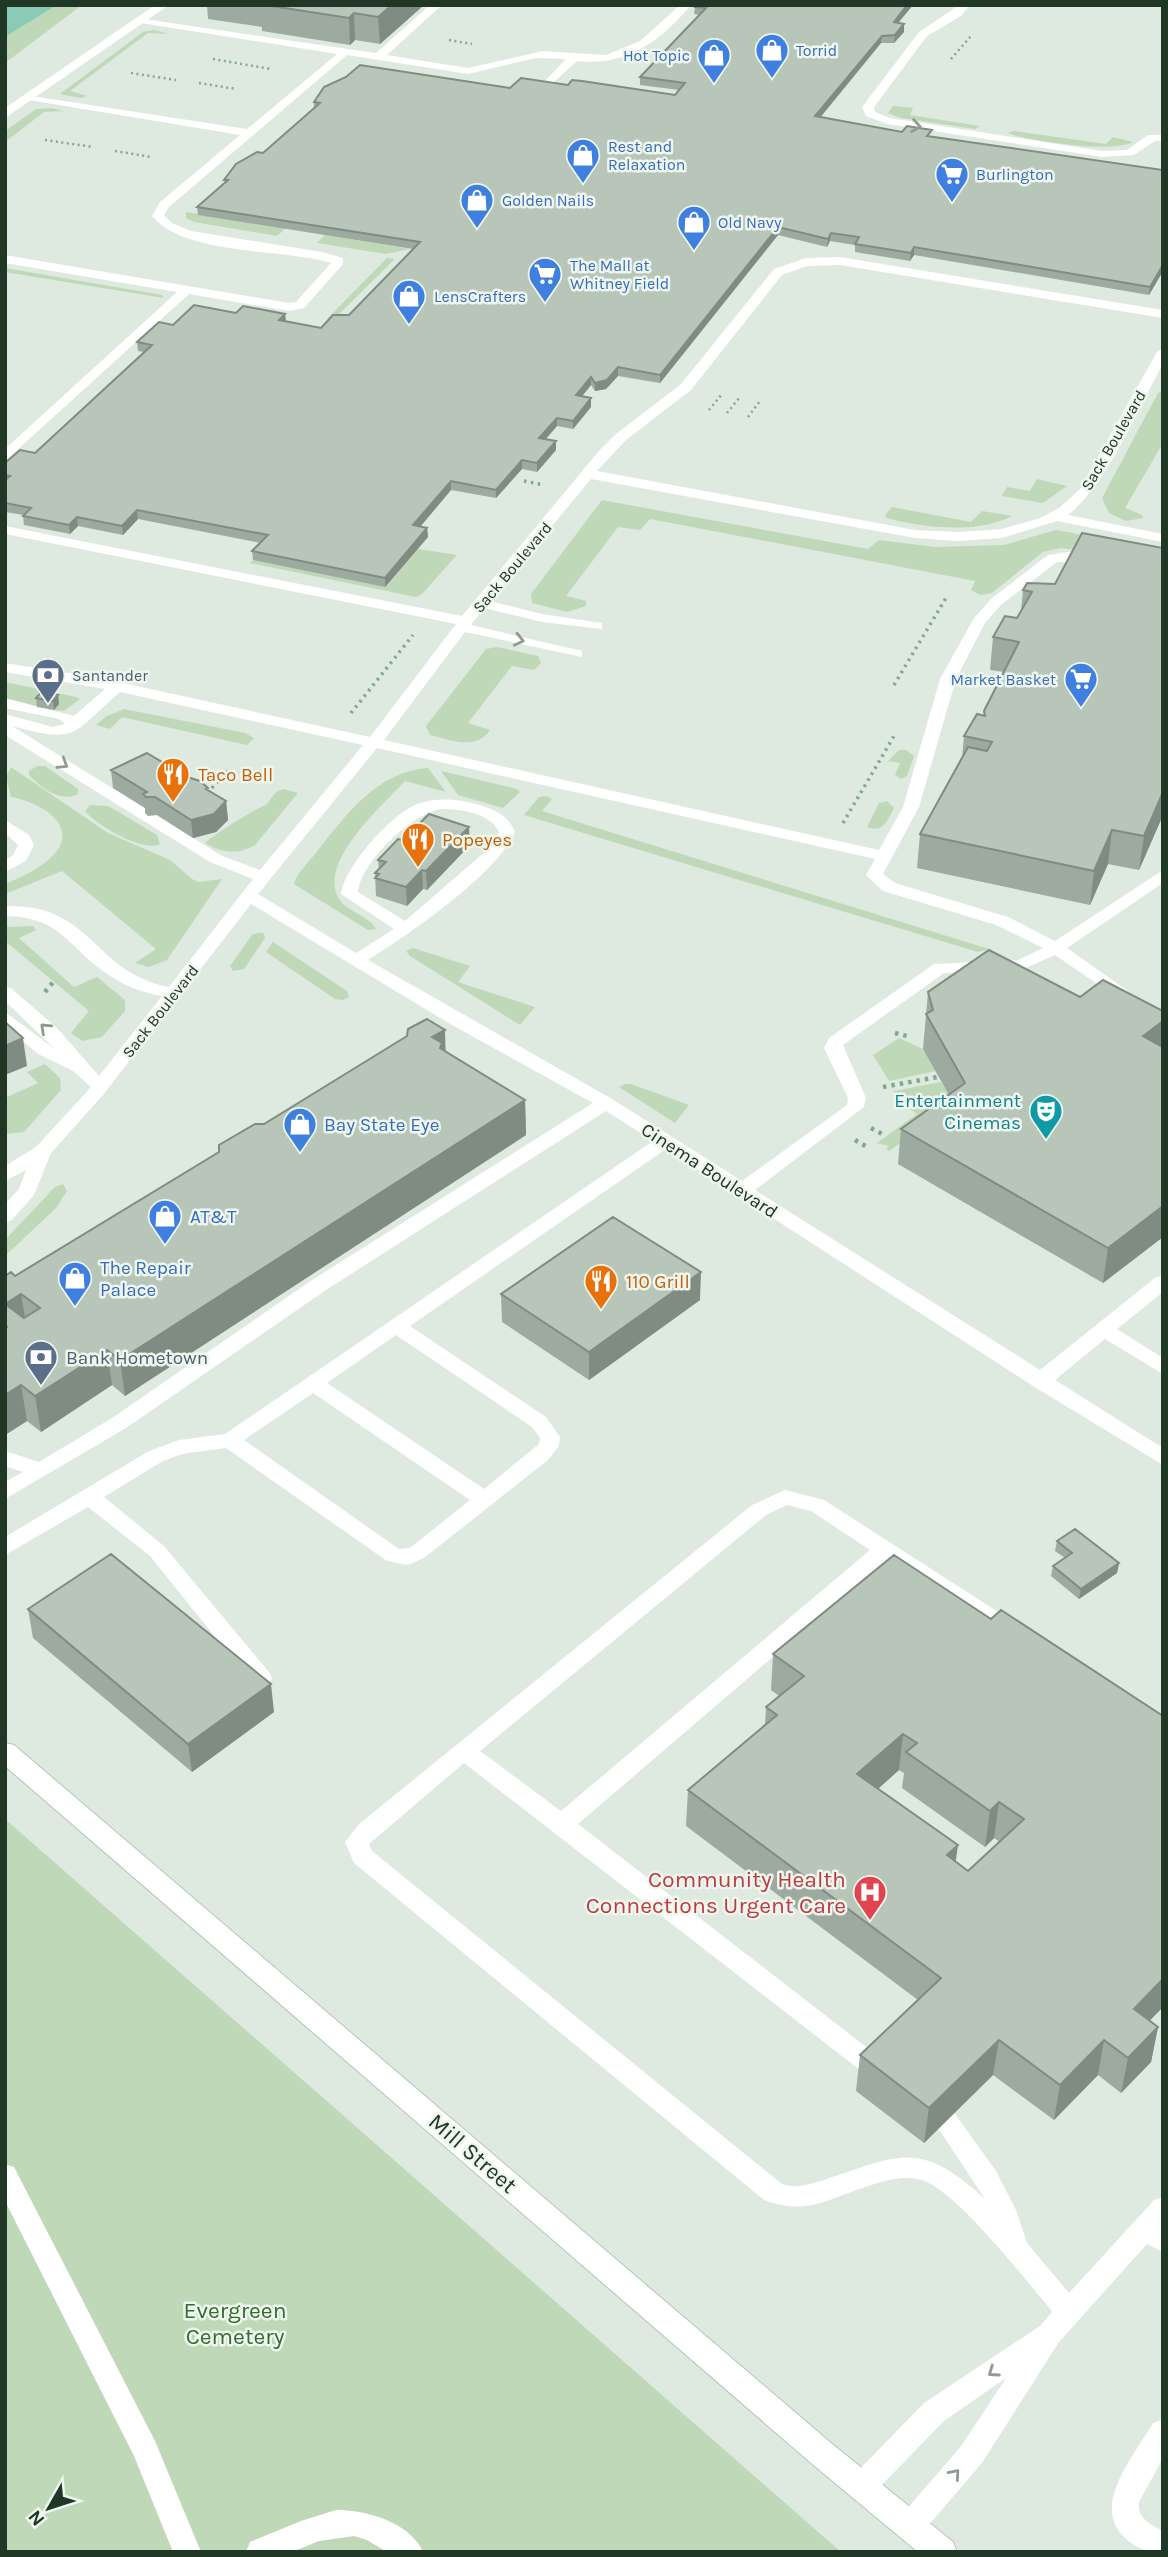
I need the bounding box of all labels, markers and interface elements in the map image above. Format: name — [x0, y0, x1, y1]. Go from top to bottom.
shop icon: Torrid — [753, 31, 791, 80]
shop icon: Hot Topic — [695, 36, 733, 85]
place label: Torrid — [796, 41, 837, 60]
place label: Hot Topic — [623, 46, 690, 65]
one-way arrow — [910, 118, 922, 133]
shop icon: Rest and Relaxation — [564, 136, 602, 185]
place label: Rest and Relaxation — [608, 137, 685, 174]
supermarket icon: Burlington — [933, 155, 971, 204]
place label: Burlington — [976, 165, 1054, 184]
shop icon: Golden Nails — [458, 181, 496, 230]
place label: Golden Nails — [502, 191, 594, 210]
shop icon: Old Navy — [675, 203, 713, 252]
place label: Old Navy — [718, 213, 782, 232]
supermarket icon: The Mall at Whitney Field — [526, 255, 564, 304]
place label: The Mall at Whitney Field — [570, 256, 669, 293]
shop icon: LensCrafters — [390, 277, 428, 326]
place label: LensCrafters — [434, 287, 526, 306]
street label: Sack Boulevard — [1077, 387, 1150, 494]
street label: Sack Boulevard — [469, 518, 556, 617]
one-way arrow — [513, 632, 525, 647]
bank icon: Santander — [29, 656, 67, 705]
supermarket icon: Market Basket — [1062, 660, 1100, 709]
place label: Santander — [72, 666, 148, 685]
place label: Market Basket — [950, 670, 1056, 689]
one-way arrow — [56, 755, 69, 768]
restaurant icon: Taco Bell — [154, 755, 192, 804]
place label: Taco Bell — [198, 764, 273, 786]
restaurant icon: Popeyes — [399, 820, 437, 869]
place label: Popeyes — [442, 829, 512, 851]
street label: Sack Boulevard — [118, 961, 203, 1062]
one-way arrow — [40, 1023, 53, 1036]
place label: Entertainment Cinemas — [894, 1090, 1021, 1134]
theatre icon: Entertainment Cinemas — [1027, 1092, 1065, 1141]
shop icon: Bay State Eye — [281, 1105, 319, 1154]
place label: Bay State Eye — [324, 1114, 439, 1136]
street label: Cinema Boulevard — [637, 1119, 782, 1223]
shop icon: AT&T — [146, 1197, 184, 1246]
place label: AT&T — [190, 1206, 237, 1228]
place label: The Repair Palace — [100, 1257, 191, 1301]
shop icon: The Repair Palace — [56, 1259, 94, 1308]
restaurant icon: 110 Grill — [582, 1262, 620, 1311]
place label: 110 Grill — [626, 1271, 690, 1293]
bank icon: Bank Hometown — [22, 1338, 60, 1387]
place label: Bank Hometown — [66, 1347, 208, 1369]
place label: Community Health Connections Urgent Care — [586, 1866, 846, 1919]
hospital icon: Community Health Connections Urgent Care — [851, 1873, 889, 1922]
street label: Mill Street — [423, 2108, 522, 2199]
park label: Evergreen Cemetery — [183, 2297, 287, 2350]
one-way arrow — [988, 2364, 1001, 2376]
one-way arrow — [947, 2470, 959, 2483]
north arrow — [14, 2473, 84, 2543]
text: N — [24, 2506, 49, 2530]

